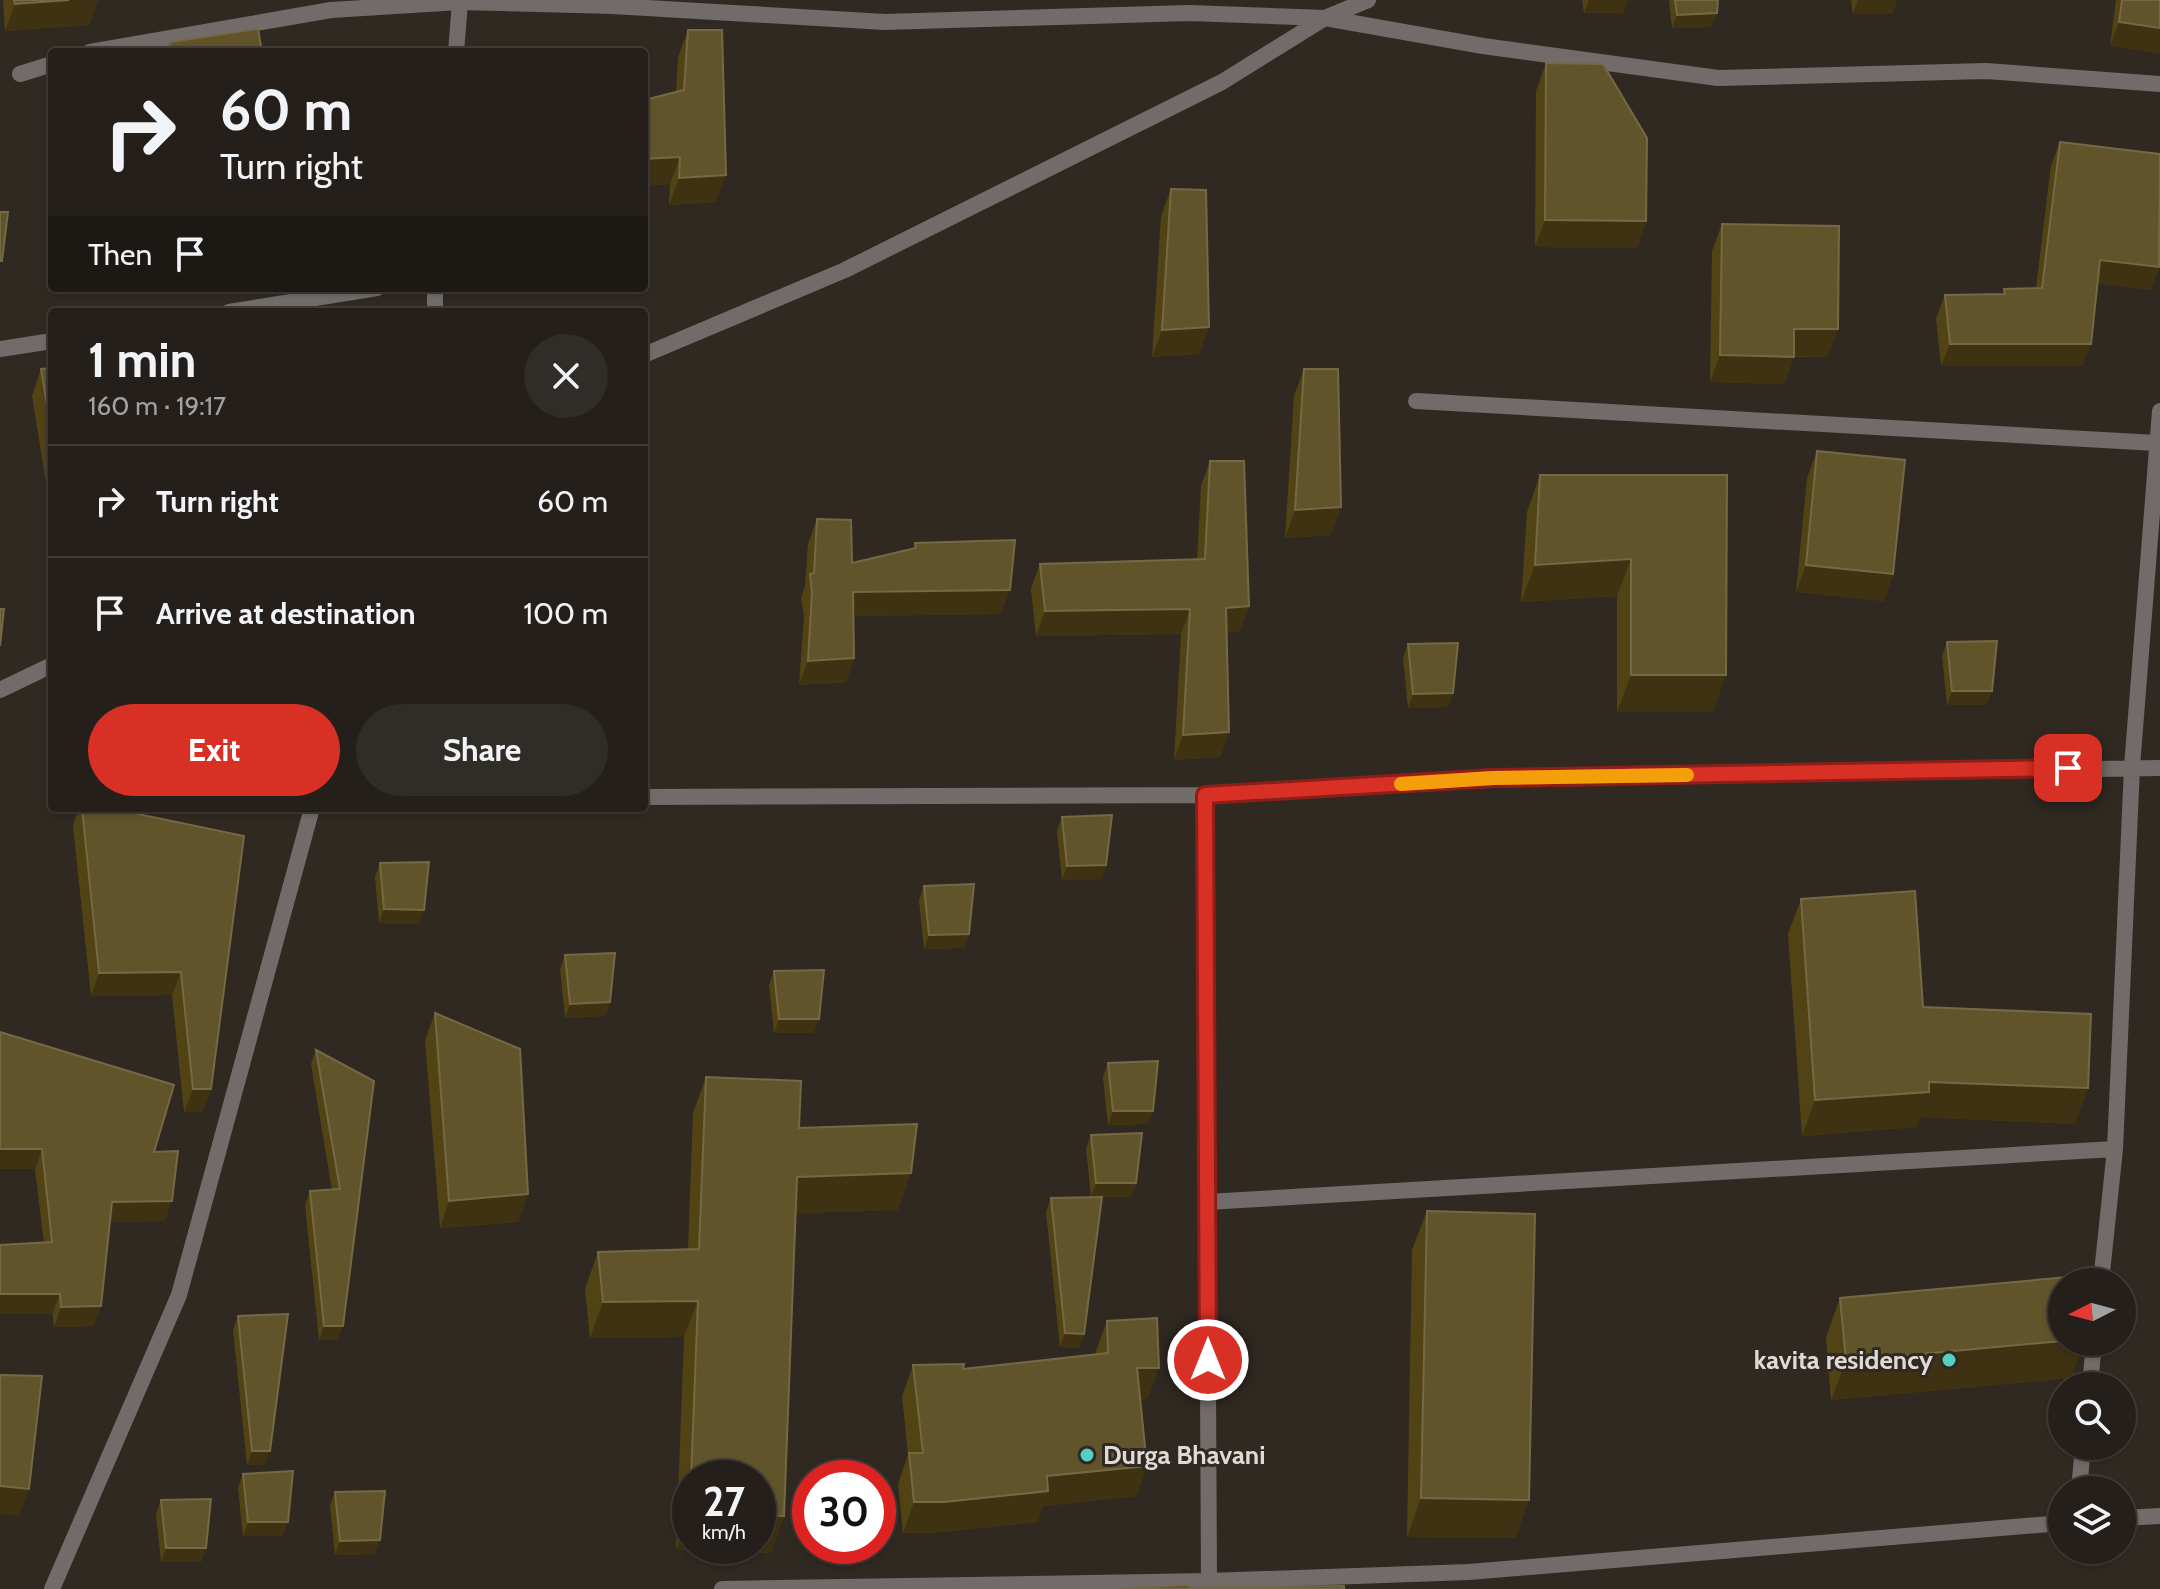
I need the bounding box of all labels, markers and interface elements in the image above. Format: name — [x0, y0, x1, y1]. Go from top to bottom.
text: 60 m — [220, 76, 352, 144]
icon: right — [88, 80, 192, 184]
text: Turn right — [220, 144, 363, 188]
icon: arrive — [168, 232, 212, 276]
text: Then — [88, 236, 152, 273]
text: 1 min — [88, 331, 196, 389]
button: close — [524, 334, 608, 418]
text: 160 m · 19:17 — [88, 390, 226, 422]
icon: right — [88, 479, 132, 523]
text: Turn right — [156, 483, 279, 520]
text: 60 m — [537, 483, 608, 520]
icon: arrive — [88, 591, 132, 635]
text: Arrive at destination — [156, 595, 416, 632]
text: 100 m — [523, 595, 608, 632]
button: Exit — [88, 704, 340, 796]
button: Share — [356, 704, 608, 796]
pin — [2034, 734, 2102, 802]
icon: arrive — [2046, 746, 2090, 790]
north arrow — [2048, 1268, 2136, 1356]
map controls — [2048, 1268, 2136, 1564]
position arrow — [1166, 1318, 1250, 1402]
place label: kavita residency — [1754, 1344, 1933, 1376]
marker: kavita residency — [1940, 1351, 1958, 1369]
button: search — [2048, 1372, 2136, 1460]
place label: Durga Bhavani — [1103, 1439, 1265, 1471]
marker: Durga Bhavani — [1078, 1446, 1096, 1464]
speed limit sign: 30 — [792, 1460, 896, 1564]
button: layers — [2048, 1476, 2136, 1564]
text: 27 — [703, 1477, 745, 1526]
text: km/h — [702, 1520, 746, 1544]

